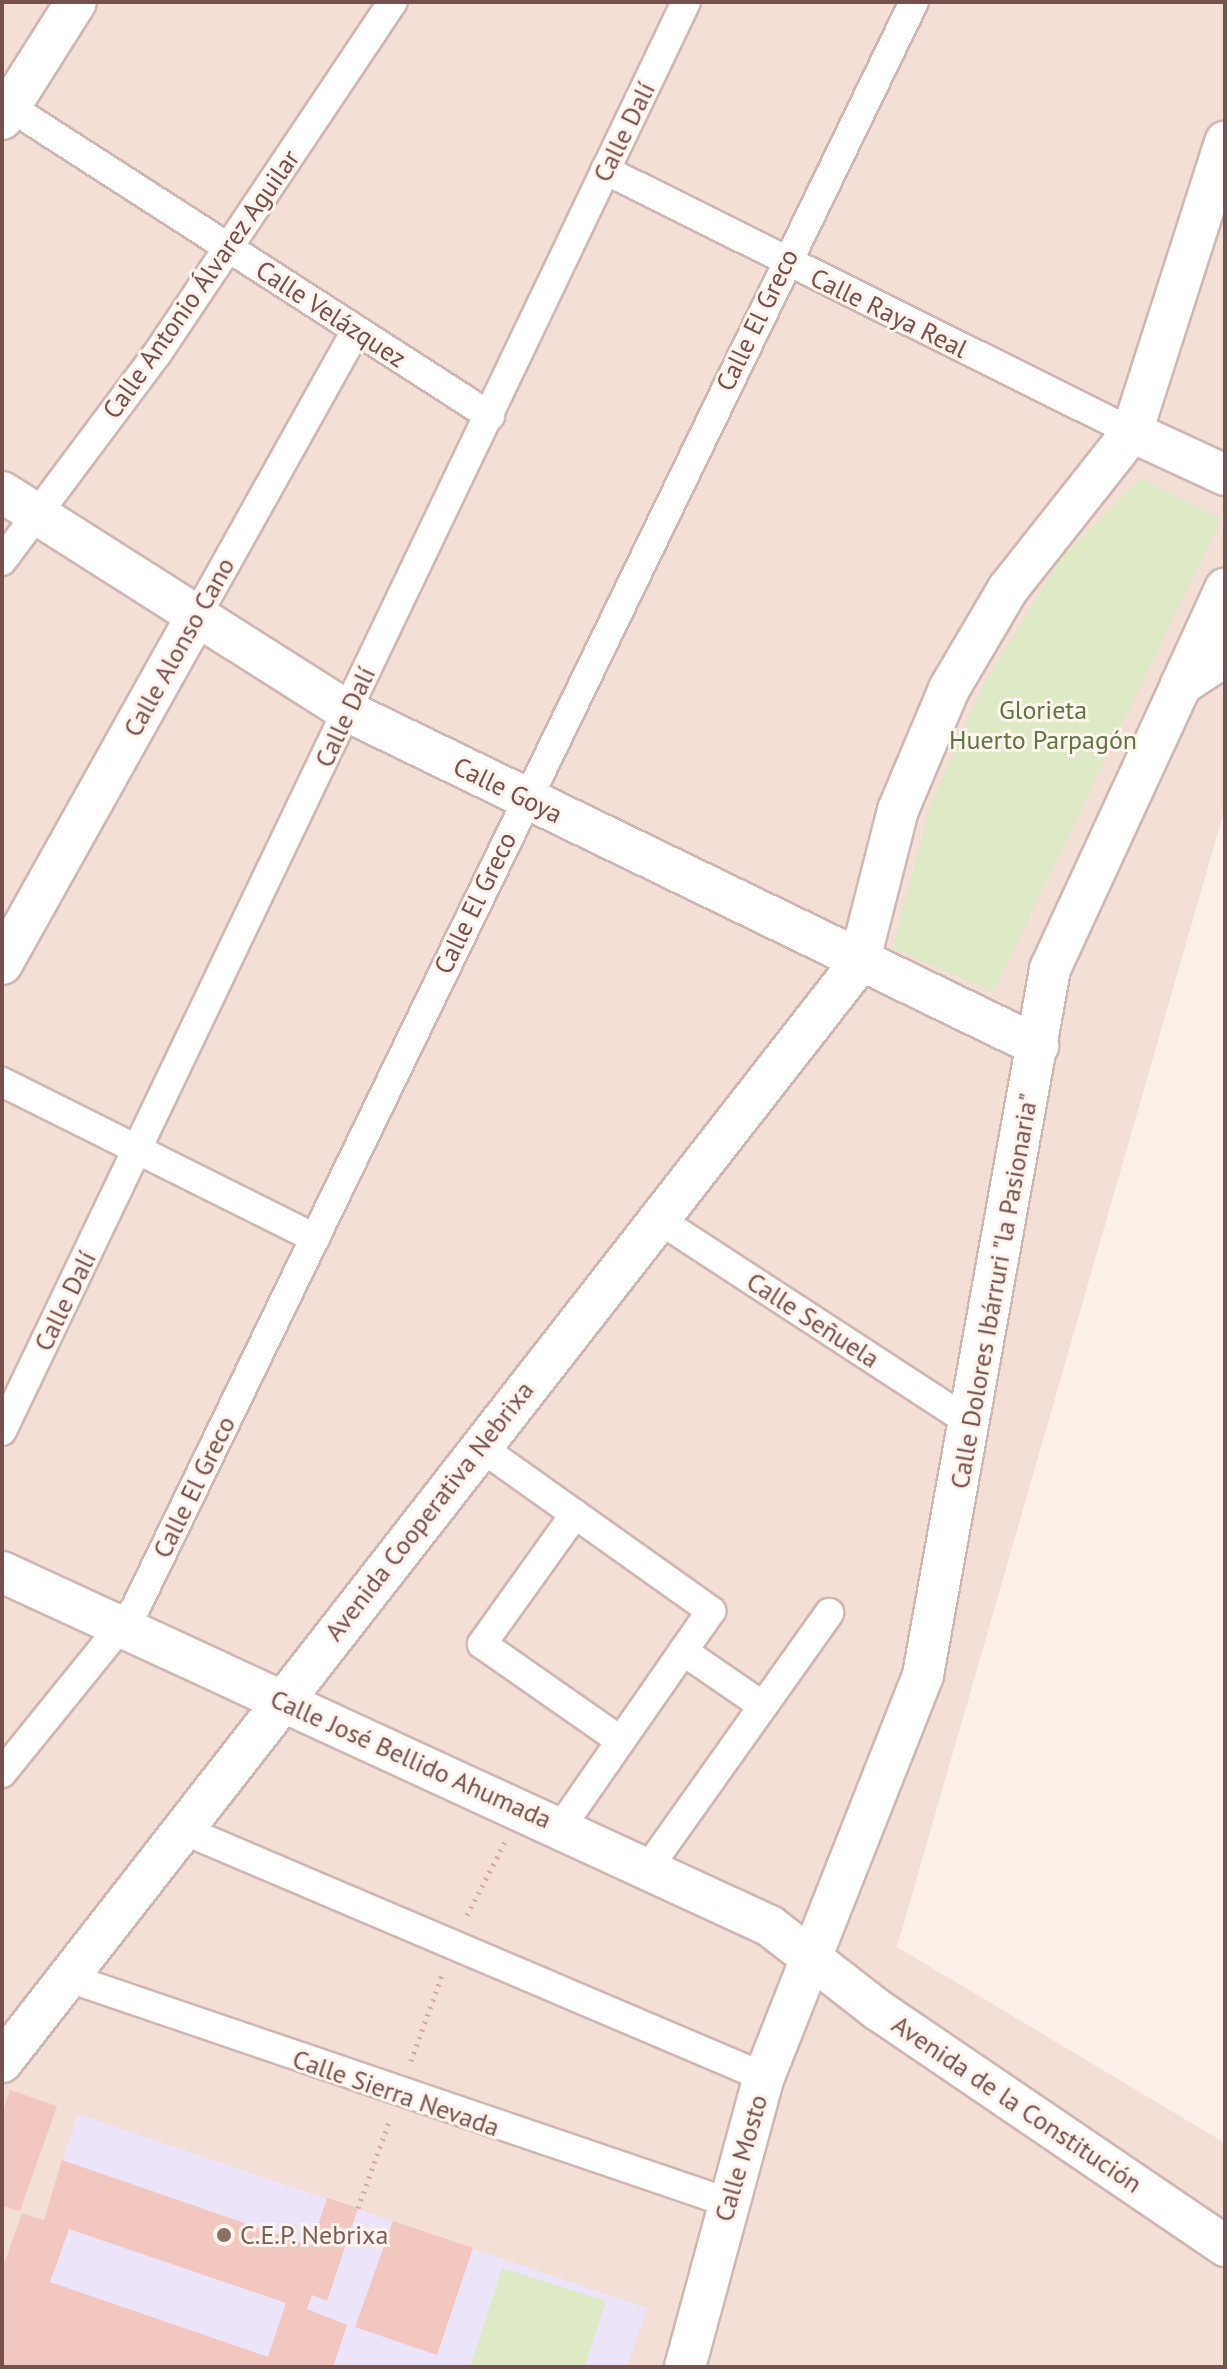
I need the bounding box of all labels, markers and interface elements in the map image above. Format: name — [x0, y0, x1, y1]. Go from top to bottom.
street label: Calle Dalí — [587, 77, 661, 187]
street label: Calle Antonio Álvarez Aguilar — [95, 142, 307, 426]
street label: Calle El Greco — [709, 244, 805, 396]
street label: Calle Velázquez — [250, 254, 412, 374]
street label: Calle Raya Real — [805, 262, 973, 364]
street label: Calle Alonso Cano — [117, 552, 241, 742]
street label: Calle Dalí — [308, 662, 382, 772]
park label: Glorieta Huerto Parpagón — [949, 694, 1137, 756]
street label: Calle Goya — [449, 750, 567, 830]
street label: Calle El Greco — [427, 827, 523, 979]
street label: Calle Dolores Ibárruri "la Pasionaria" — [944, 1090, 1044, 1492]
street label: Calle Dalí — [28, 1246, 102, 1356]
street label: Calle Señuela — [741, 1266, 885, 1374]
street label: Avenida Cooperativa Nebrixa — [318, 1375, 540, 1647]
street label: Calle El Greco — [146, 1411, 242, 1563]
street label: Calle José Bellido Ahumada — [265, 1683, 557, 1835]
street label: Avenida de la Constitución — [886, 2009, 1148, 2199]
street label: Calle Sierra Nevada — [289, 2043, 503, 2143]
street label: Calle Mosto — [708, 2091, 774, 2225]
place label: C.E.P. Nebrixa — [240, 2219, 390, 2251]
marker: C.E.P. Nebrixa — [215, 2226, 233, 2244]

